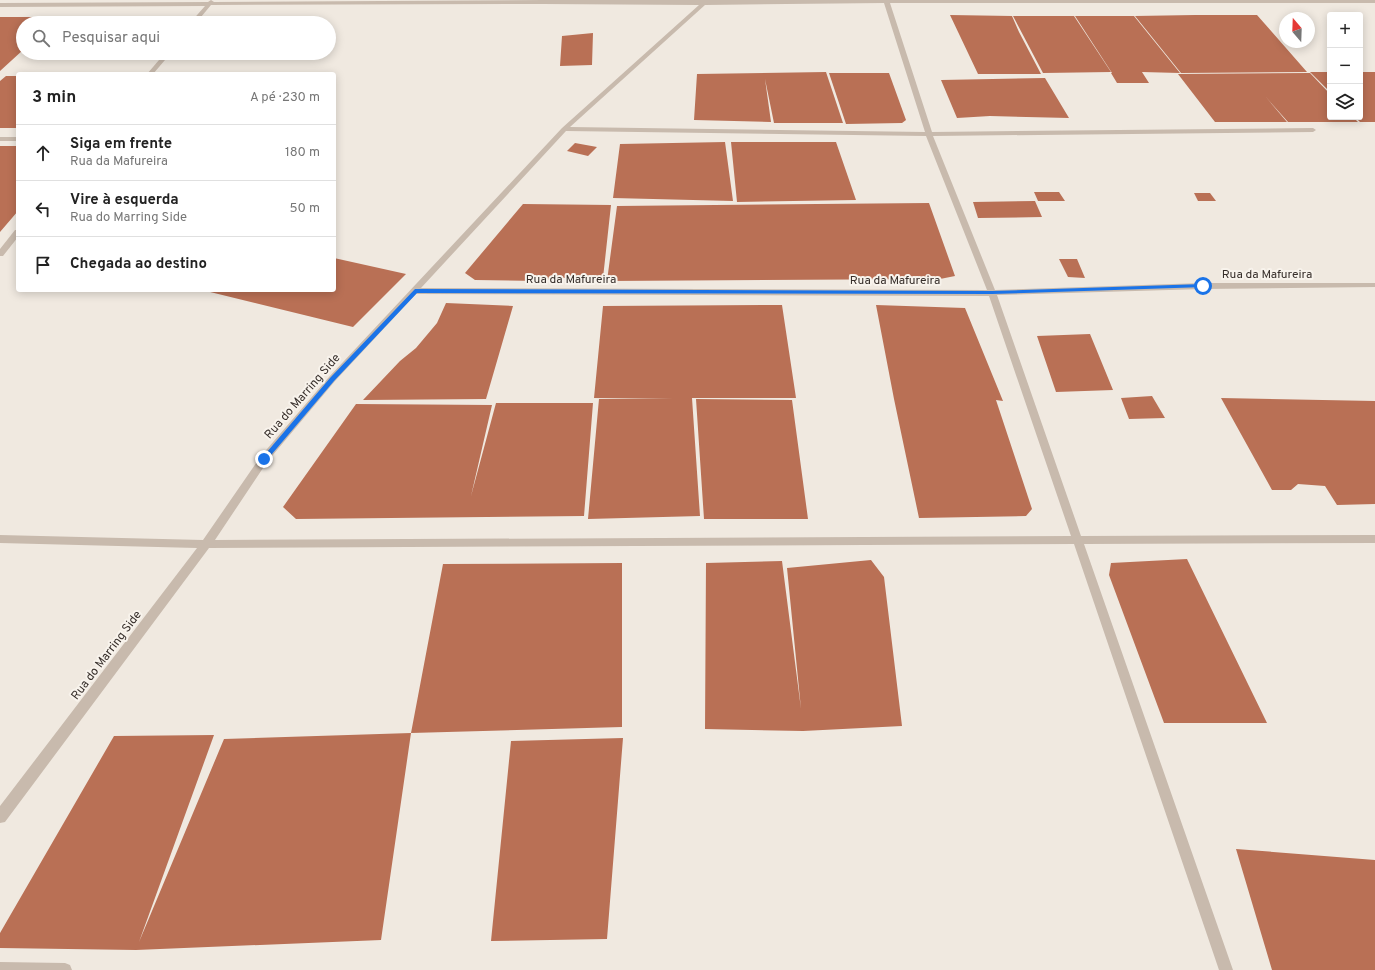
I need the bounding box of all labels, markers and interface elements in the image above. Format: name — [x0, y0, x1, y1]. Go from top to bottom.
north arrow — [1279, 12, 1315, 48]
map controls — [1327, 12, 1363, 120]
button: + — [1327, 12, 1363, 48]
search box — [16, 16, 336, 60]
icon: search — [30, 27, 52, 49]
text: Pesquisar aqui — [62, 29, 160, 48]
button: − — [1327, 48, 1363, 84]
button: layers — [1327, 84, 1363, 120]
text: 3 min — [32, 87, 76, 109]
text: A pé · 230 m — [250, 90, 320, 106]
text: Siga em frente — [70, 135, 172, 154]
icon: ahead — [32, 142, 54, 164]
text: 180 m — [285, 145, 320, 161]
text: Rua da Mafureira — [70, 154, 168, 170]
text: Vire à esquerda — [70, 191, 179, 210]
icon: left — [32, 198, 54, 220]
text: 50 m — [290, 201, 320, 217]
text: Rua do Marring Side — [70, 210, 187, 226]
icon: arrive — [32, 254, 54, 276]
text: Chegada ao destino — [70, 255, 207, 274]
street label: Rua da Mafureira — [1222, 267, 1312, 283]
street label: Rua da Mafureira — [526, 272, 616, 288]
street label: Rua da Mafureira — [850, 273, 940, 289]
route start — [1194, 277, 1212, 295]
street label: Rua do Marring Side — [261, 351, 344, 443]
route end — [255, 450, 273, 468]
street label: Rua do Marring Side — [68, 608, 146, 704]

